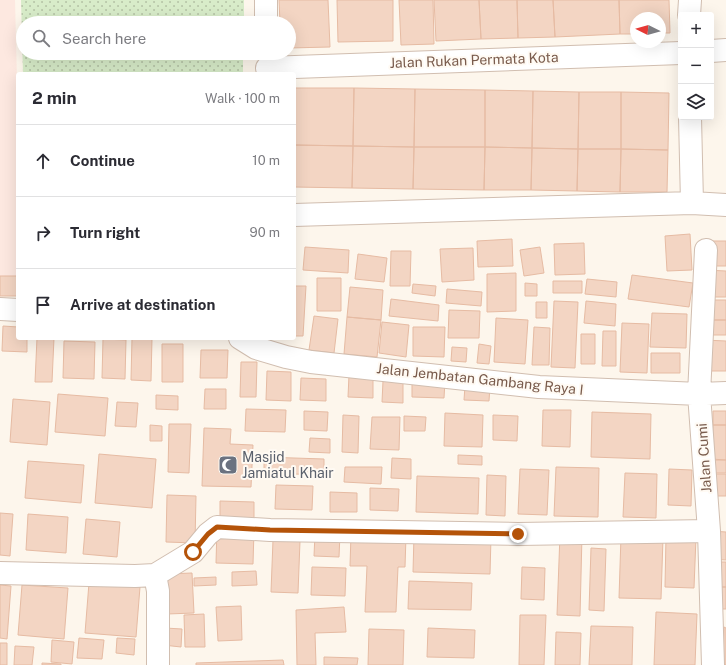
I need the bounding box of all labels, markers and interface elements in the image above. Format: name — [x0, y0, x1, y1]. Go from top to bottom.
north arrow — [630, 12, 666, 48]
map controls — [678, 12, 714, 120]
button: + — [678, 12, 714, 48]
search box — [16, 16, 296, 60]
icon: search — [30, 27, 52, 49]
text: Search here — [62, 30, 146, 47]
button: − — [678, 48, 714, 84]
street label: Jalan Rukan Permata Kota — [389, 49, 559, 71]
button: layers — [678, 84, 714, 120]
text: 2 min — [32, 88, 77, 108]
text: Walk · 100 m — [205, 91, 280, 106]
icon: ahead — [32, 150, 54, 172]
text: Continue — [70, 152, 135, 169]
text: 10 m — [252, 153, 280, 168]
icon: right — [32, 222, 54, 244]
text: Turn right — [70, 224, 140, 241]
text: 90 m — [250, 225, 280, 240]
icon: arrive — [32, 294, 54, 316]
text: Arrive at destination — [70, 296, 215, 313]
street label: Jalan Jembatan Gambang Raya I — [376, 360, 584, 398]
street label: Jalan Cumi — [694, 423, 714, 493]
place label: Masjid Jamiatul Khair — [242, 449, 334, 481]
mosque icon: Masjid Jamiatul Khair — [217, 454, 239, 476]
route end — [509, 525, 527, 543]
route start — [184, 543, 202, 561]

